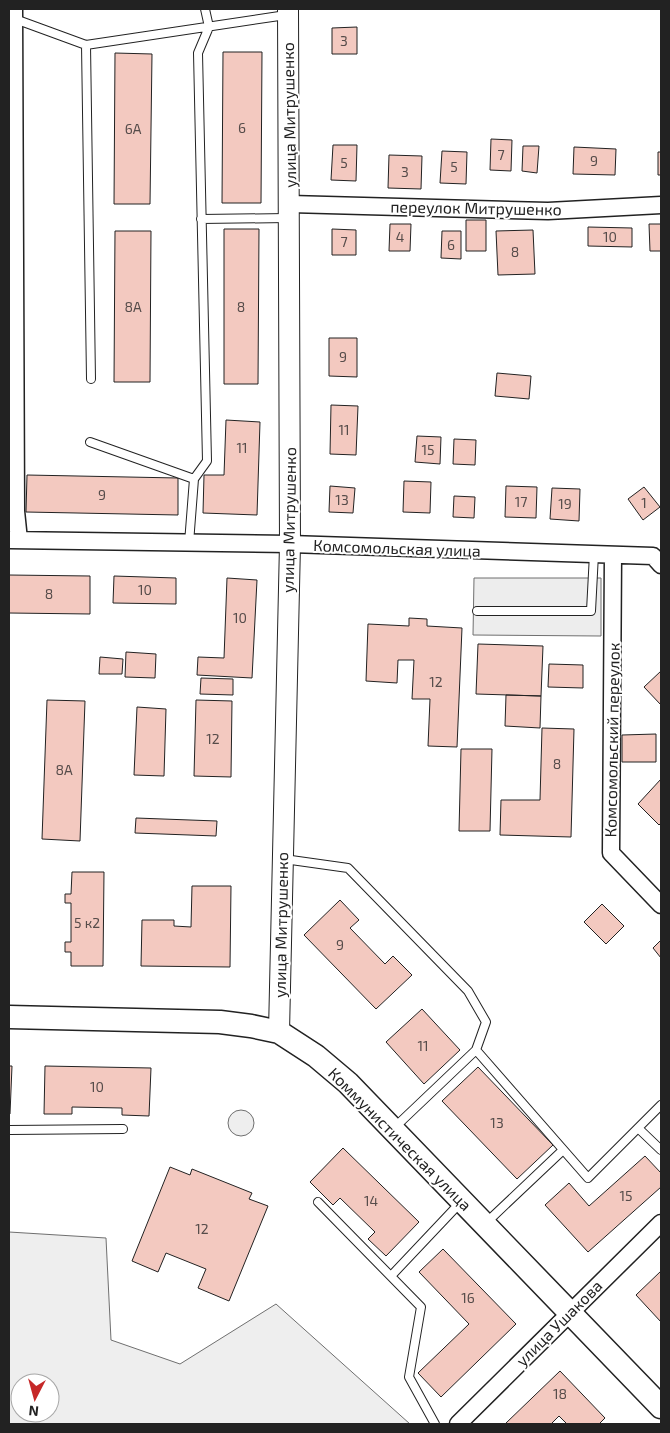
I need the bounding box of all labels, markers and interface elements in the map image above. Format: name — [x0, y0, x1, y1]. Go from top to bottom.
house number: 3 — [340, 32, 348, 49]
street label: улица Митрушенко — [278, 42, 300, 188]
house number: 6 — [238, 119, 246, 136]
house number: 6А — [125, 120, 142, 137]
house number: 7 — [497, 146, 505, 163]
house number: 9 — [590, 152, 598, 169]
house number: 5 — [340, 154, 348, 171]
house number: 5 — [450, 158, 458, 175]
house number: 3 — [401, 163, 409, 180]
street label: переулок Митрушенко — [390, 197, 562, 219]
house number: 4 — [396, 228, 404, 245]
house number: 10 — [603, 228, 617, 245]
house number: 7 — [340, 233, 348, 250]
house number: 6 — [447, 236, 455, 253]
house number: 8 — [511, 243, 519, 260]
house number: 8А — [124, 298, 142, 315]
house number: 8 — [237, 298, 245, 315]
house number: 9 — [339, 348, 347, 365]
house number: 11 — [338, 421, 350, 438]
house number: 11 — [236, 439, 248, 456]
house number: 15 — [421, 441, 435, 458]
street label: улица Митрушенко — [278, 447, 300, 593]
house number: 9 — [98, 486, 106, 503]
house number: 13 — [335, 491, 349, 508]
house number: 17 — [515, 493, 527, 510]
house number: 1 — [641, 494, 647, 511]
house number: 19 — [558, 495, 572, 512]
street label: Комсомольская улица — [313, 535, 481, 561]
house number: 10 — [138, 581, 152, 598]
house number: 8 — [45, 585, 53, 602]
house number: 10 — [233, 609, 247, 626]
street label: Комсомольский переулок — [600, 642, 624, 838]
house number: 12 — [429, 673, 443, 690]
house number: 12 — [206, 730, 220, 747]
house number: 8 — [553, 755, 561, 772]
house number: 8А — [55, 761, 73, 778]
street label: улица Митрушенко — [270, 852, 292, 998]
house number: 5 к2 — [74, 914, 100, 931]
house number: 9 — [336, 936, 344, 953]
house number: 11 — [417, 1037, 429, 1054]
street label: Коммунистическая улица — [324, 1063, 476, 1215]
house number: 10 — [90, 1078, 104, 1095]
house number: 13 — [490, 1114, 504, 1131]
house number: 15 — [619, 1187, 633, 1204]
house number: 14 — [364, 1192, 378, 1209]
house number: 12 — [195, 1220, 209, 1237]
street label: улица Ушакова — [512, 1276, 606, 1370]
house number: 16 — [461, 1289, 475, 1306]
north arrow — [10, 1373, 60, 1423]
house number: 18 — [553, 1385, 567, 1402]
text: N — [28, 1402, 40, 1420]

